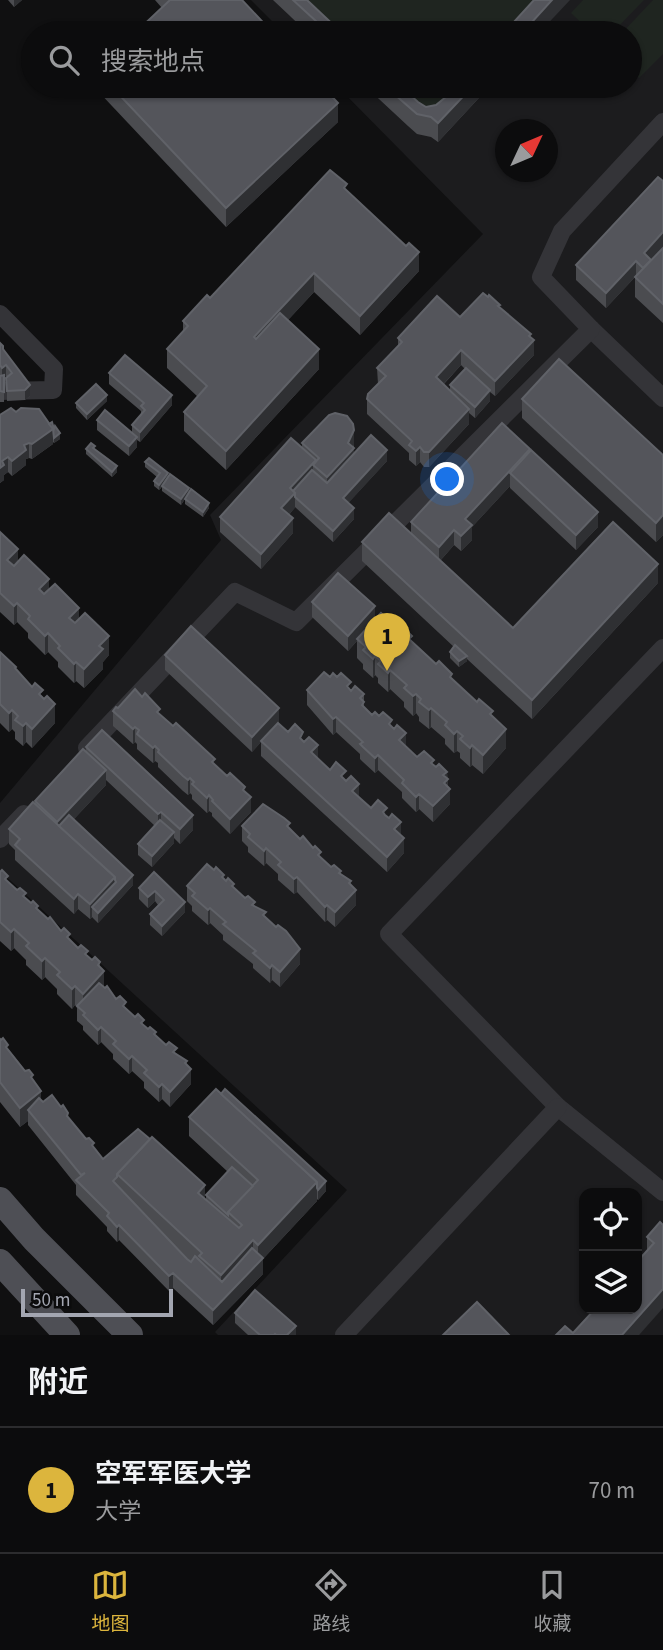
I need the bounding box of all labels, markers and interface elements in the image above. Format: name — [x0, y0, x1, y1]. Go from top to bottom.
search box — [21, 21, 642, 98]
icon: search — [45, 41, 83, 79]
text: 搜索地点 — [101, 43, 205, 80]
north arrow — [495, 119, 558, 182]
your location — [430, 462, 464, 496]
pin: 1 — [364, 613, 410, 671]
map controls — [579, 1188, 642, 1314]
button: locate — [579, 1188, 642, 1251]
button: layers — [579, 1251, 642, 1314]
scale bar — [21, 1286, 173, 1318]
text: 50 m — [32, 1287, 70, 1314]
text: 附近 — [28, 1361, 88, 1404]
text: 空军军医大学 — [95, 1455, 251, 1492]
text: 1 — [45, 1474, 57, 1507]
text: 70 m — [588, 1474, 635, 1507]
text: 大学 — [95, 1495, 141, 1528]
tab: 地图 — [91, 1566, 130, 1638]
tab: 路线 — [312, 1566, 351, 1638]
tab: 收藏 — [533, 1566, 572, 1638]

